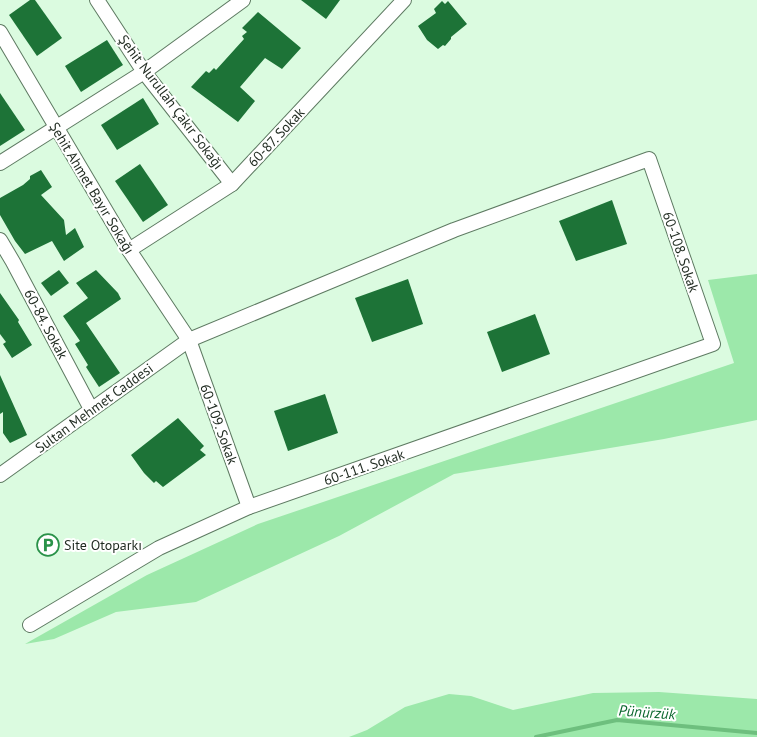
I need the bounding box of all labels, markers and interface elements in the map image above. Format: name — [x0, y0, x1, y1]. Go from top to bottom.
street label: Şehit Nurullah Çakır Sokağı — [115, 31, 227, 173]
street label: 60-87. Sokak — [244, 103, 308, 171]
street label: Şehit Ahmet Bayır Sokağı — [46, 119, 138, 257]
street label: 60-108. Sokak — [659, 209, 703, 295]
street label: 60-84. Sokak — [20, 286, 72, 362]
street label: Sultan Mehmet Caddesi — [31, 359, 157, 457]
street label: 60-109. Sokak — [196, 381, 242, 467]
street label: 60-111. Sokak — [321, 445, 407, 489]
parking icon: Site Otoparkı — [35, 532, 61, 558]
place label: Site Otoparkı — [64, 536, 142, 554]
water label: Pünürzük — [618, 701, 677, 724]

